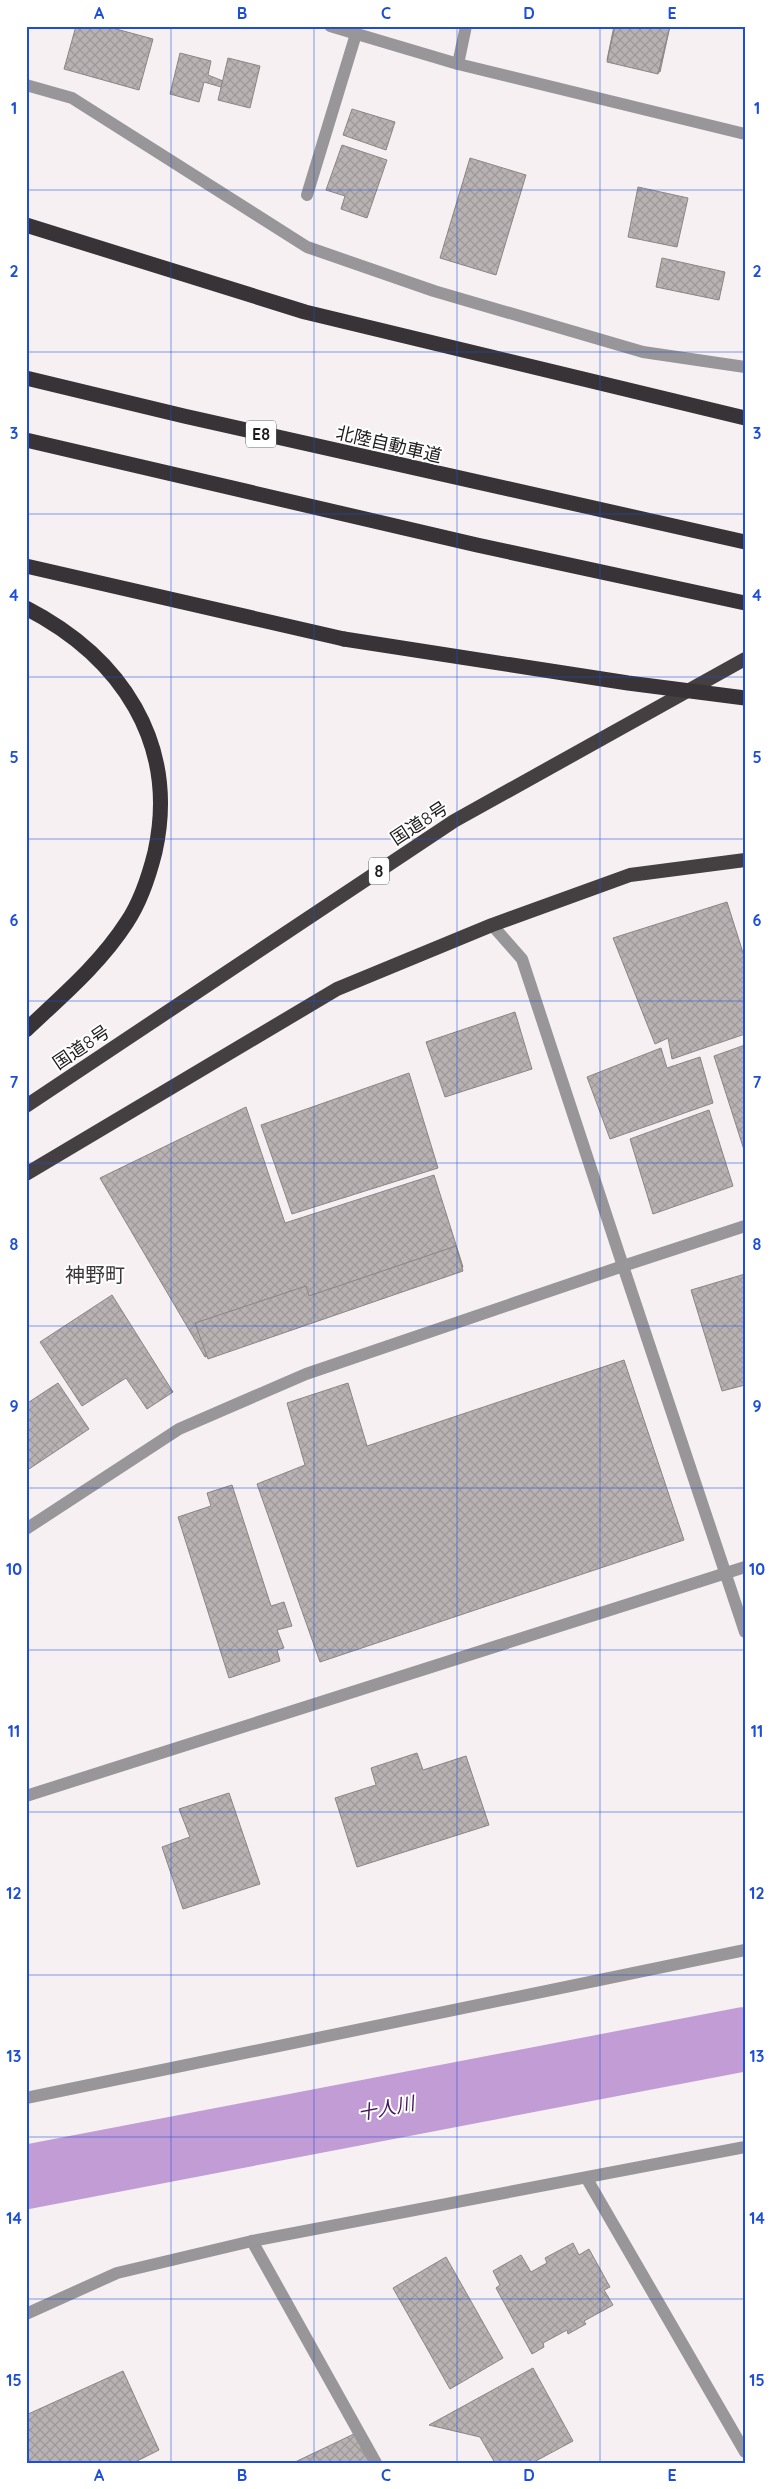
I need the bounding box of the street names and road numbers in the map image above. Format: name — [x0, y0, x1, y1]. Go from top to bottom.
road number: E8 — [246, 420, 276, 448]
street label: 北陸自動車道 — [334, 421, 444, 467]
street label: 国道8号 — [386, 796, 452, 850]
road number: 8 — [369, 858, 389, 884]
street label: 国道8号 — [48, 1020, 114, 1074]

